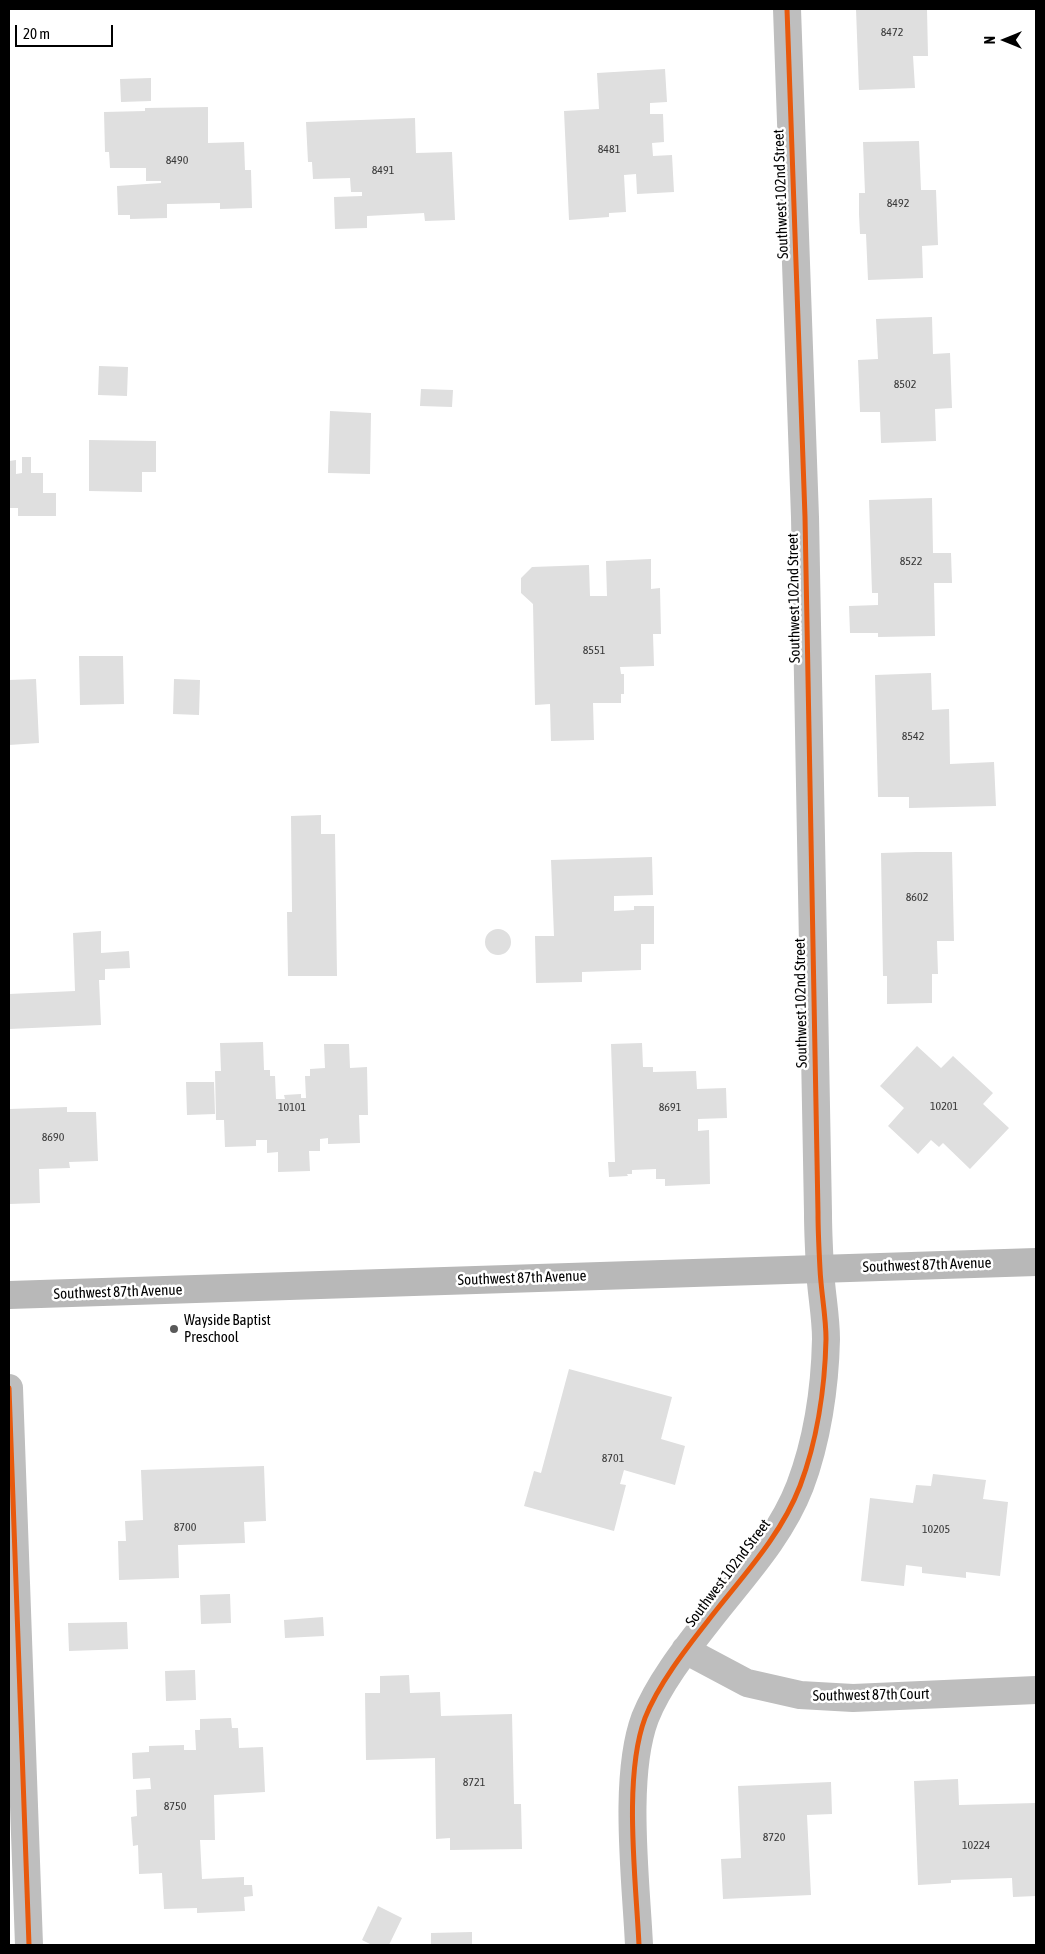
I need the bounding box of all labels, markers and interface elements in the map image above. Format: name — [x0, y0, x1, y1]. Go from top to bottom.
scale bar — [18, 15, 115, 47]
north arrow — [980, 15, 1030, 65]
text: 20 m — [23, 25, 50, 42]
house number: 8472 — [881, 25, 903, 39]
text: N — [982, 36, 998, 44]
street label: Southwest 102nd Street — [770, 129, 792, 259]
house number: 8481 — [598, 142, 620, 156]
house number: 8490 — [166, 153, 188, 167]
house number: 8491 — [372, 163, 394, 177]
house number: 8492 — [887, 196, 909, 210]
house number: 8502 — [894, 377, 916, 391]
street label: Southwest 102nd Street — [784, 533, 804, 663]
house number: 8522 — [900, 554, 922, 568]
house number: 8551 — [583, 643, 605, 657]
house number: 8542 — [902, 729, 924, 743]
house number: 8602 — [906, 890, 928, 904]
street label: Southwest 102nd Street — [791, 938, 811, 1068]
house number: 10201 — [930, 1099, 958, 1113]
house number: 10101 — [278, 1100, 306, 1114]
house number: 8691 — [659, 1100, 681, 1114]
house number: 8690 — [42, 1130, 64, 1144]
street label: Southwest 87th Avenue — [862, 1254, 992, 1276]
street label: Southwest 87th Avenue — [457, 1267, 587, 1289]
street label: Southwest 87th Avenue — [53, 1281, 183, 1303]
place label: Wayside Baptist Preschool — [184, 1311, 271, 1346]
marker: Wayside Baptist Preschool — [168, 1323, 180, 1335]
house number: 8701 — [602, 1451, 624, 1465]
street label: Southwest 102nd Street — [682, 1516, 774, 1630]
house number: 8700 — [174, 1520, 196, 1534]
house number: 10205 — [922, 1522, 950, 1536]
street label: Southwest 87th Court — [812, 1685, 930, 1705]
house number: 8721 — [463, 1775, 485, 1789]
house number: 8750 — [164, 1799, 186, 1813]
house number: 8720 — [763, 1830, 785, 1844]
house number: 10224 — [962, 1838, 990, 1852]

